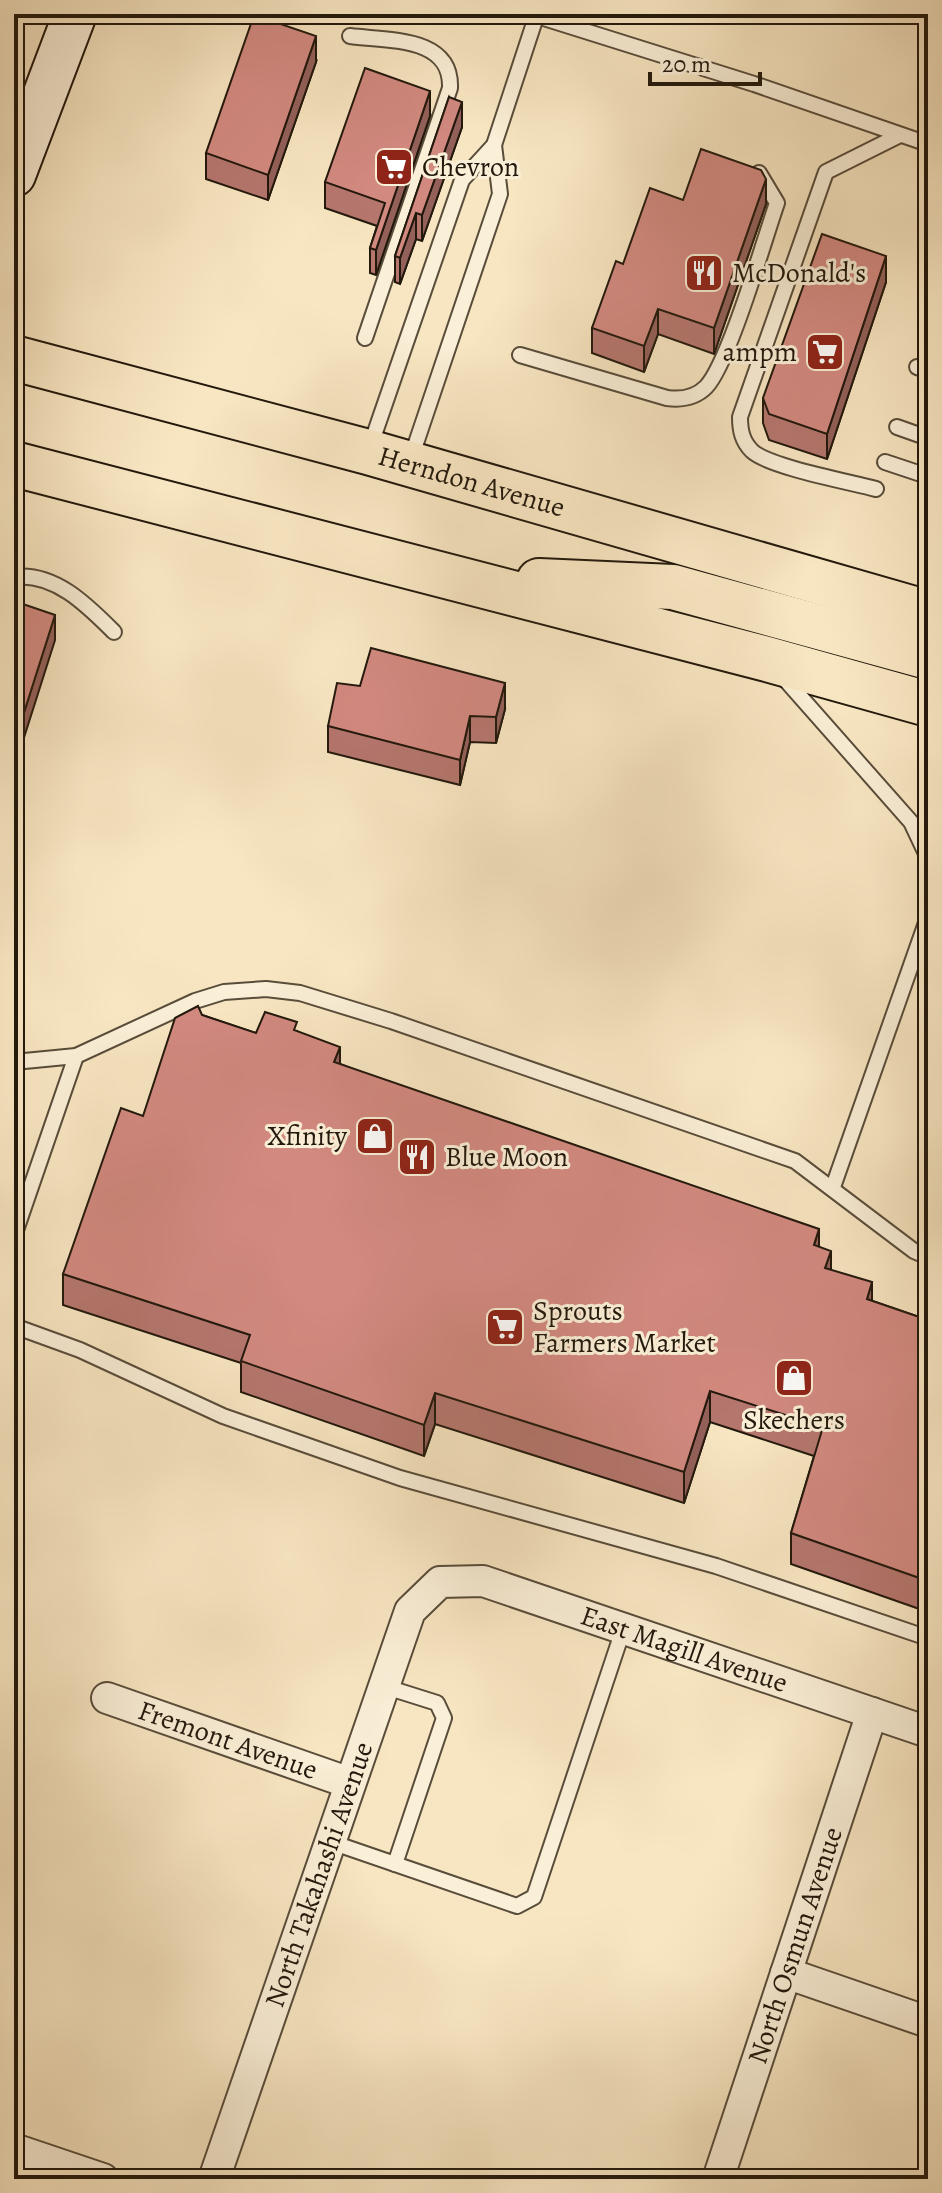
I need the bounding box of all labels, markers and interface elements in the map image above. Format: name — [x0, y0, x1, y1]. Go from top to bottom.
scale bar — [650, 36, 760, 86]
text: 20 m — [662, 48, 711, 80]
supermarket icon: Chevron — [373, 146, 415, 188]
place label: Chevron — [422, 148, 519, 186]
restaurant icon: McDonald's — [683, 252, 725, 294]
place label: McDonald's — [732, 254, 866, 292]
supermarket icon: ampm — [804, 331, 846, 373]
place label: ampm — [723, 333, 797, 371]
street label: Herndon Avenue — [374, 437, 569, 527]
shop icon: Xfinity — [354, 1115, 396, 1157]
place label: Xfinity — [267, 1117, 348, 1155]
restaurant icon: Blue Moon — [396, 1136, 438, 1178]
place label: Blue Moon — [445, 1138, 568, 1176]
place label: Sprouts Farmers Market — [533, 1292, 716, 1362]
supermarket icon: Sprouts Farmers Market — [484, 1306, 526, 1348]
shop icon: Skechers — [773, 1357, 815, 1399]
place label: Skechers — [743, 1401, 845, 1439]
street label: East Magill Avenue — [576, 1597, 793, 1702]
street label: Fremont Avenue — [133, 1691, 323, 1789]
street label: North Takahashi Avenue — [256, 1737, 382, 2012]
street label: North Osmun Avenue — [738, 1822, 852, 2069]

